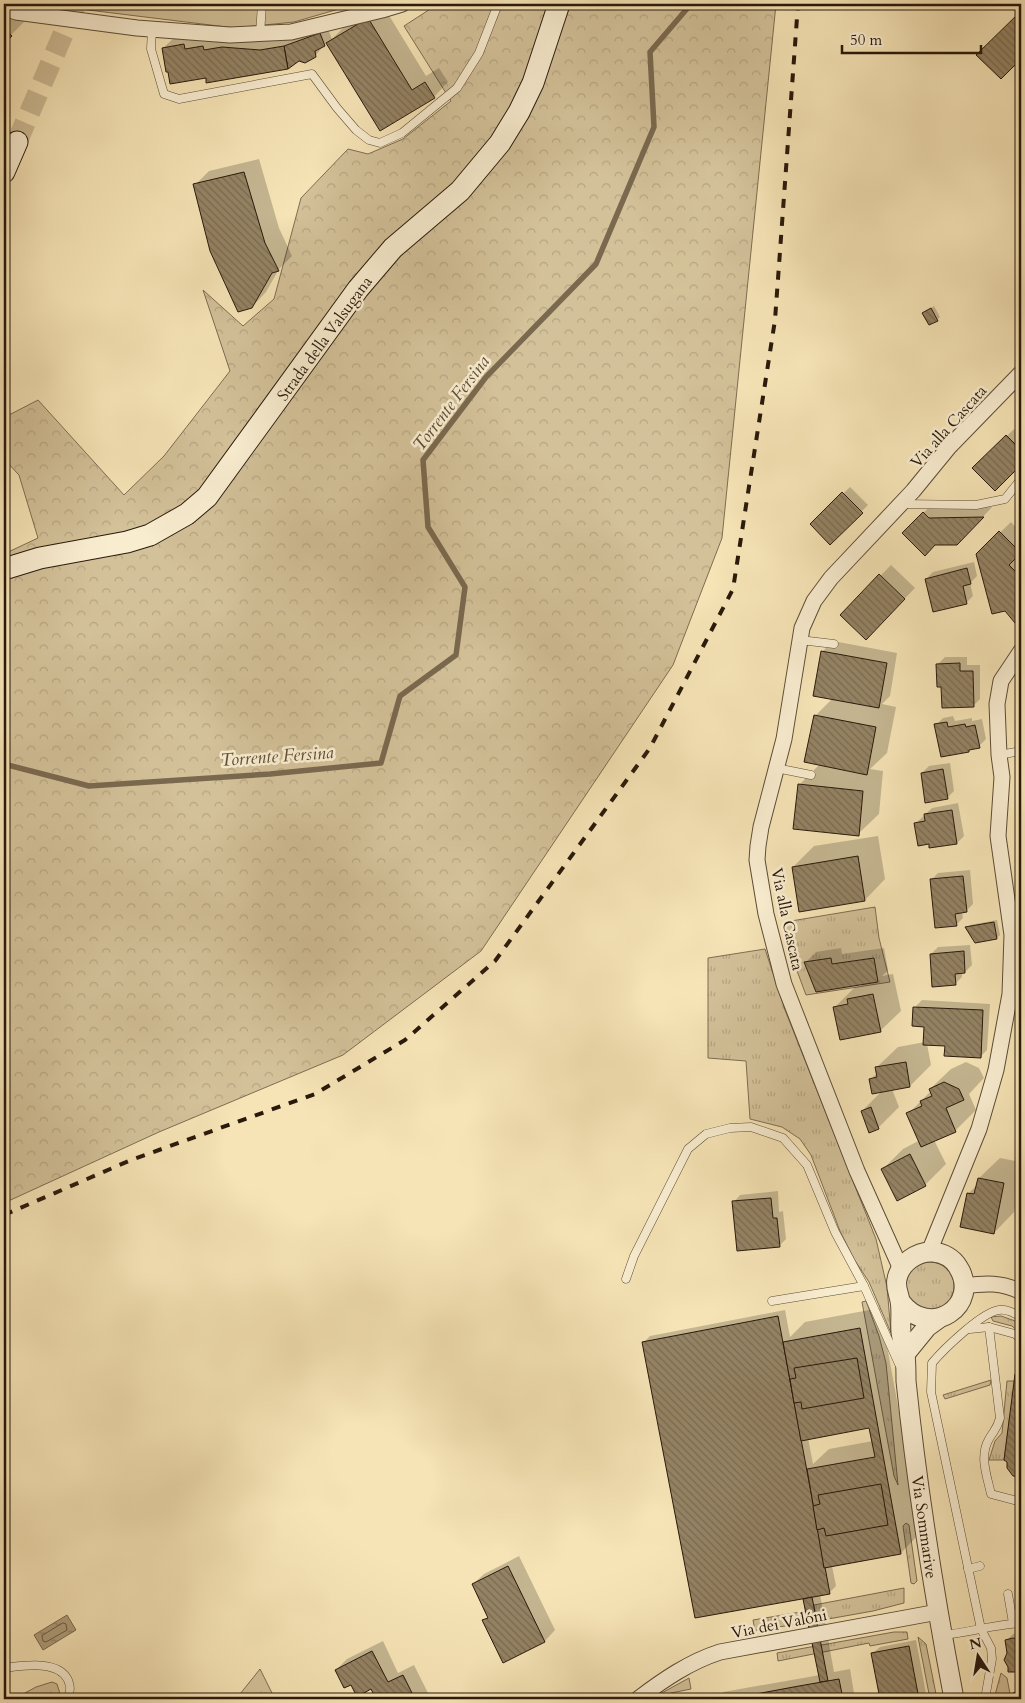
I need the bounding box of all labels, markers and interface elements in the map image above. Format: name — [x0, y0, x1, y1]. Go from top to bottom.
scale bar — [842, 22, 981, 54]
text: 50 m — [850, 30, 882, 50]
street label: Strada della Valsugana — [272, 272, 378, 406]
water label: Torrente Fersina — [407, 350, 496, 456]
street label: Via alla Cascata — [906, 380, 992, 473]
water label: Torrente Fersina — [219, 740, 335, 773]
street label: Via alla Cascata — [765, 866, 809, 973]
street label: Via Sommarive — [906, 1474, 942, 1580]
street label: Via dei Valóni — [729, 1604, 829, 1644]
north arrow — [952, 1630, 1002, 1680]
text: N — [967, 1633, 983, 1654]

